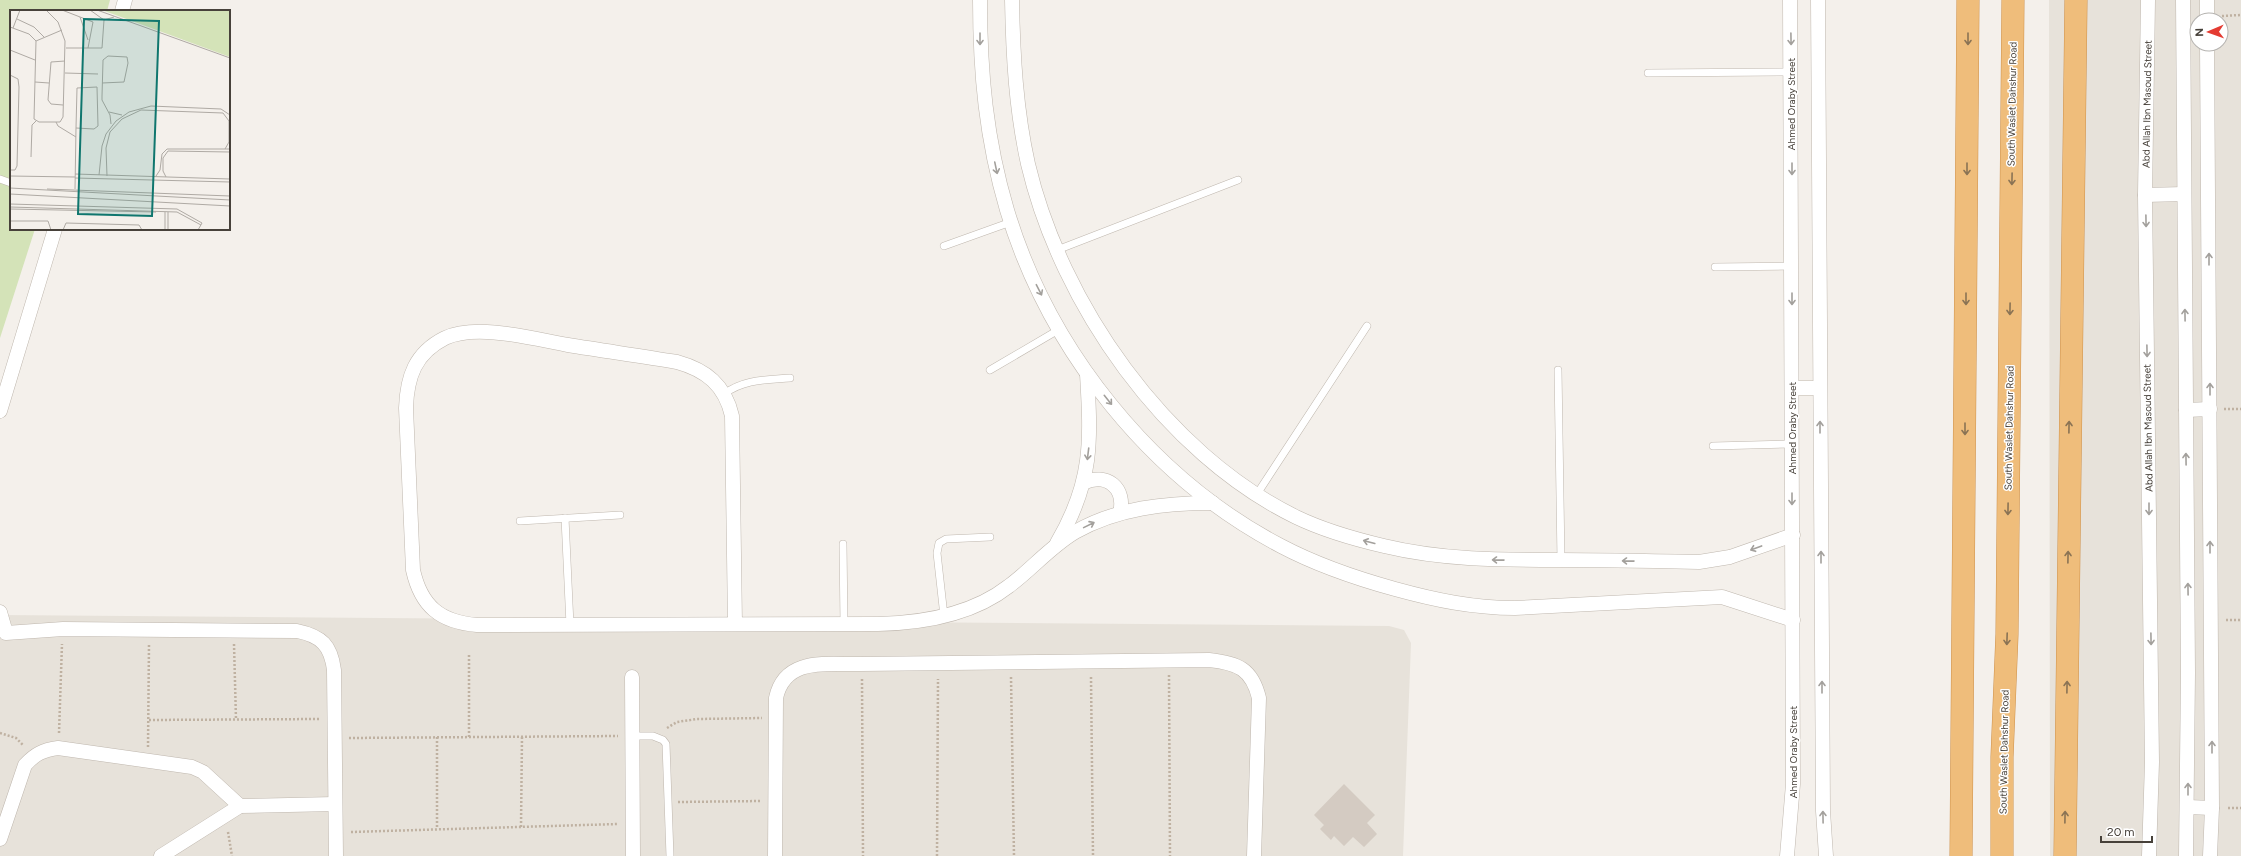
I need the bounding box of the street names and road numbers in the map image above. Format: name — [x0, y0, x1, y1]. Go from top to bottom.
street label: Abd Allah Ibn Masoud Street — [2139, 40, 2155, 168]
street label: South Waslet Dahshur Road — [2004, 42, 2020, 166]
street label: Ahmed Oraby Street — [1785, 58, 1798, 150]
street label: Abd Allah Ibn Masoud Street — [2140, 364, 2156, 492]
street label: South Waslet Dahshur Road — [2001, 366, 2017, 490]
street label: Ahmed Oraby Street — [1786, 382, 1799, 474]
street label: South Waslet Dahshur Road — [1996, 690, 2012, 814]
street label: Ahmed Oraby Street — [1787, 706, 1800, 798]

